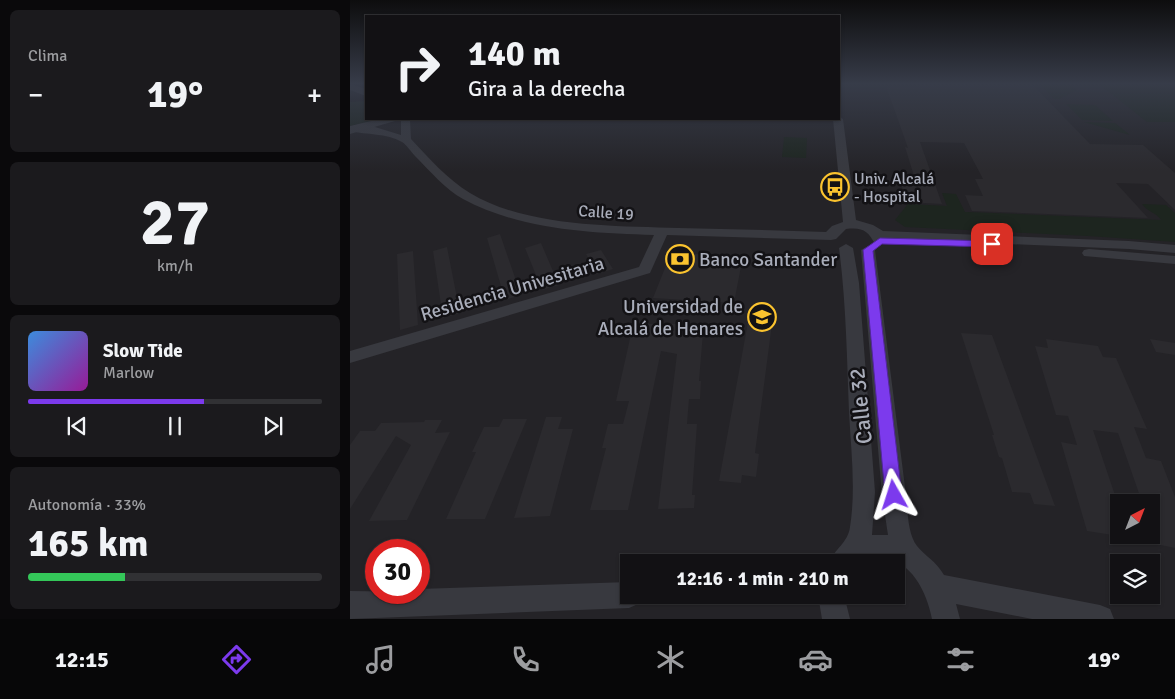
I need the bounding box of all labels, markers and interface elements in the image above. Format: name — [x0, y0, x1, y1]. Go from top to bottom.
text: 140 m — [468, 32, 561, 75]
icon: right — [385, 35, 450, 100]
text: Clima — [28, 46, 67, 66]
text: 19° — [147, 71, 203, 118]
text: Gira a la derecha — [468, 75, 625, 102]
text: − — [28, 78, 43, 112]
text: + — [307, 78, 322, 112]
place label: Univ. Alcalá - Hospital — [854, 169, 934, 207]
bus stop icon: Univ. Alcalá - Hospital — [820, 172, 850, 202]
text: 27 — [140, 183, 210, 263]
street label: Calle 19 — [578, 201, 634, 225]
pin — [971, 223, 1013, 265]
icon: arrive — [978, 230, 1006, 258]
bank icon: Banco Santander — [665, 244, 695, 274]
place label: Banco Santander — [699, 248, 837, 272]
street label: Residencia Univesitaria — [418, 251, 607, 327]
text: km/h — [157, 256, 193, 276]
place label: Universidad de Alcalá de Henares — [598, 295, 743, 341]
school or university icon: Universidad de Alcalá de Henares — [747, 302, 777, 332]
text: Slow Tide — [103, 339, 183, 363]
text: Marlow — [103, 363, 154, 383]
street label: Calle 32 — [843, 367, 878, 445]
icon: previous — [63, 412, 91, 440]
icon: pause — [161, 412, 189, 440]
icon: next — [259, 412, 287, 440]
position arrow — [867, 468, 919, 520]
north arrow — [1110, 494, 1160, 544]
map controls — [1110, 494, 1160, 604]
text: Autonomía · 33% — [28, 495, 146, 515]
text: 165 km — [28, 520, 149, 567]
speed limit sign: 30 — [365, 539, 430, 604]
button: layers — [1110, 554, 1160, 604]
text: 12:16 · 1 min · 210 m — [676, 567, 849, 591]
icon: directions — [219, 642, 254, 677]
icon: music — [363, 642, 398, 677]
icon: phone — [508, 642, 543, 677]
icon: climate — [653, 642, 688, 677]
icon: car — [798, 642, 833, 677]
icon: filters — [943, 642, 978, 677]
text: 12:15 — [55, 646, 109, 673]
text: 19° — [1087, 646, 1120, 673]

